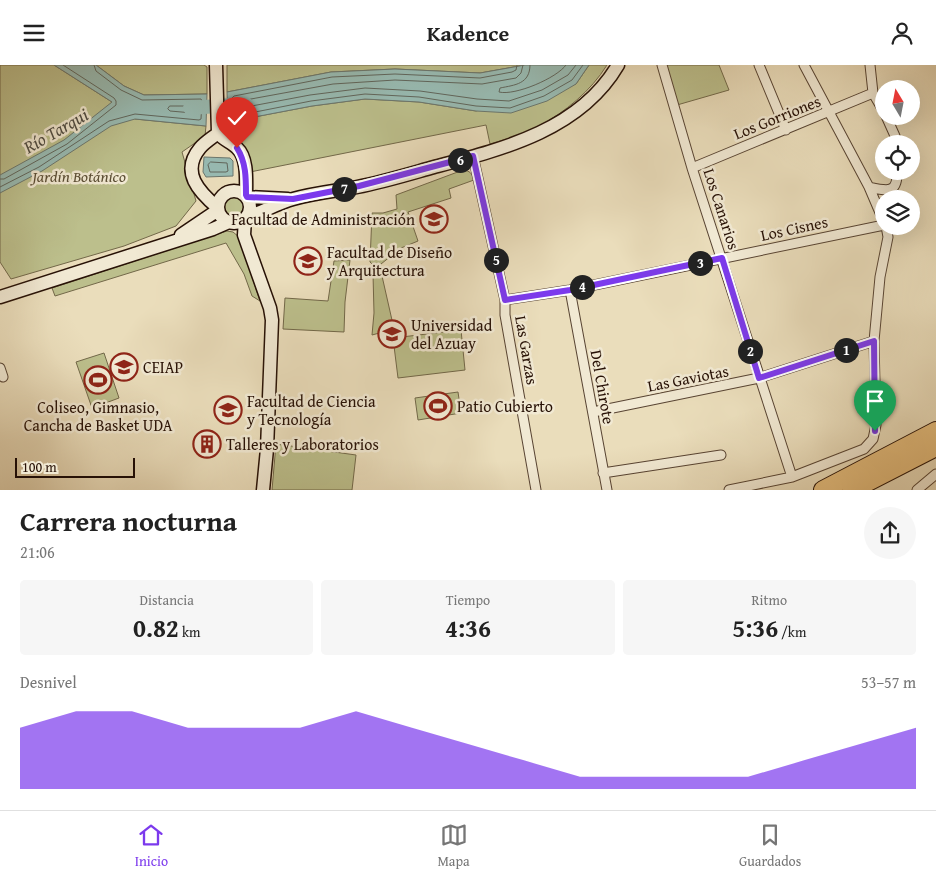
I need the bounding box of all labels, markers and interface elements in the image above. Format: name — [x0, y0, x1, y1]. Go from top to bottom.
text: Kadence — [427, 17, 509, 49]
icon: menu — [20, 19, 48, 47]
icon: person — [888, 19, 916, 47]
north arrow — [875, 80, 920, 125]
map controls — [875, 80, 920, 235]
street label: Los Gorriones — [730, 89, 824, 145]
pin — [216, 97, 258, 148]
water label: Río Tarqui — [17, 101, 94, 161]
icon: check — [223, 104, 251, 132]
button: locate — [875, 135, 920, 180]
pin: 6 — [448, 147, 472, 173]
text: 6 — [457, 150, 464, 170]
park label: Jardín Botánico — [29, 164, 126, 188]
street label: Los Canarios — [698, 165, 746, 253]
pin: 7 — [332, 177, 356, 201]
text: 7 — [341, 179, 348, 199]
button: layers — [875, 190, 920, 235]
school or university icon: Facultad de Administración — [419, 204, 449, 234]
place label: Facultad de Administración — [231, 207, 415, 231]
street label: Los Cisnes — [758, 209, 830, 247]
place label: Facultad de Diseño y Arquitectura — [326, 240, 452, 282]
school or university icon: Facultad de Diseño y Arquitectura — [293, 246, 323, 276]
pin: 5 — [484, 247, 508, 273]
text: 5 — [493, 250, 500, 270]
pin: 3 — [688, 251, 712, 275]
text: 3 — [697, 253, 704, 273]
pin: 4 — [570, 275, 594, 299]
text: 4 — [579, 277, 586, 297]
place label: Universidad del Azuay — [411, 313, 493, 355]
street label: Las Garzas — [509, 314, 545, 386]
school or university icon: Universidad del Azuay — [377, 319, 407, 349]
pin: 1 — [834, 337, 858, 363]
pin: 2 — [738, 339, 762, 363]
text: 1 — [843, 340, 850, 360]
text: 2 — [747, 341, 754, 361]
street label: Del Chirote — [585, 348, 621, 426]
school or university icon: CEIAP — [109, 352, 139, 382]
place label: CEIAP — [143, 355, 183, 379]
street label: Las Gaviotas — [645, 358, 731, 398]
sports icon: Coliseo, Gimnasio, Cancha de Basket UDA — [83, 365, 113, 395]
pin — [854, 380, 896, 431]
icon: arrive — [861, 387, 889, 415]
place label: Facultad de Ciencia y Tecnología — [246, 389, 376, 431]
sports icon: Patio Cubierto — [423, 391, 453, 421]
place label: Patio Cubierto — [457, 394, 553, 418]
place label: Coliseo, Gimnasio, Cancha de Basket UDA — [24, 395, 173, 437]
school or university icon: Facultad de Ciencia y Tecnología — [213, 395, 243, 425]
building icon: Talleres y Laboratorios — [192, 429, 222, 459]
place label: Talleres y Laboratorios — [226, 432, 379, 456]
scale bar — [15, 455, 135, 478]
text: 100 m — [22, 457, 57, 477]
text: Carrera nocturna — [20, 500, 237, 541]
button: share — [864, 507, 916, 559]
text: 21:06 — [20, 540, 55, 564]
text: Distancia — [140, 590, 194, 610]
text: Tiempo — [446, 590, 490, 610]
text: Ritmo — [752, 590, 787, 610]
text: 0.82 — [133, 610, 179, 646]
text: 4:36 — [445, 610, 491, 646]
text: 5:36 — [732, 610, 778, 646]
text: km — [179, 622, 200, 642]
text: /km — [778, 622, 806, 642]
text: Desnivel — [20, 670, 77, 694]
text: 53–57 m — [861, 670, 916, 694]
tab: Inicio — [135, 821, 168, 871]
tab: Mapa — [437, 821, 470, 871]
tab: Guardados — [739, 821, 801, 871]

